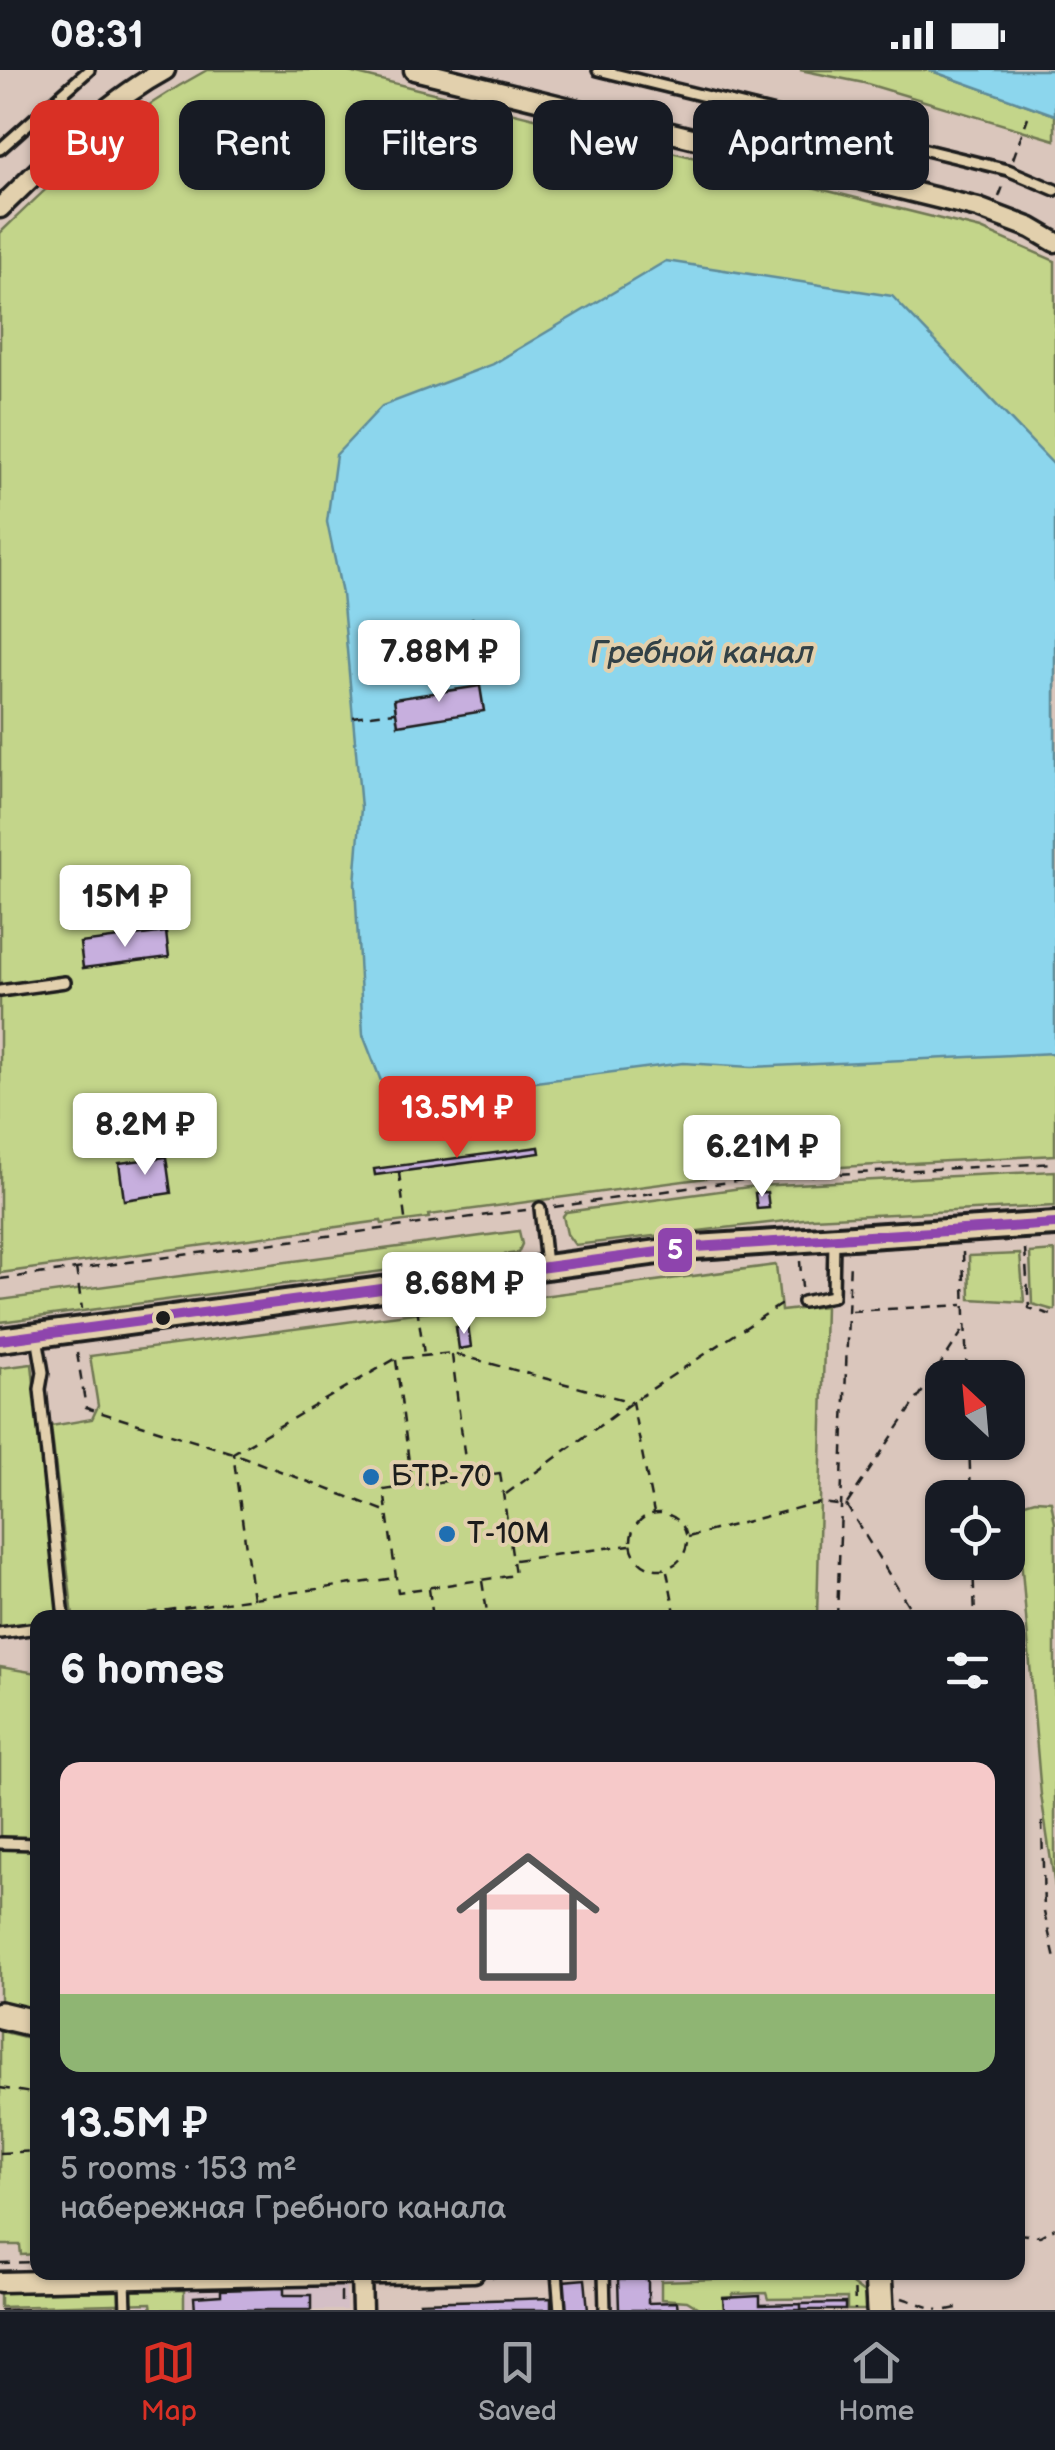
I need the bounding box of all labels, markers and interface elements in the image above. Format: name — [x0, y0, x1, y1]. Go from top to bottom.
text: 08:31 — [50, 13, 144, 58]
chip: Buy — [30, 100, 159, 190]
chip: Rent — [179, 100, 325, 190]
chip: Filters — [345, 100, 513, 190]
chip: New — [533, 100, 673, 190]
chip: Apartment — [693, 100, 929, 190]
pin: 7.88M ₽ — [347, 620, 531, 705]
text: 7.88M ₽ — [380, 633, 498, 672]
water label: Гребной канал — [590, 634, 814, 673]
pin: 15M ₽ — [55, 865, 195, 950]
text: 15M ₽ — [82, 878, 168, 917]
pin: 13.5M ₽ — [365, 1076, 549, 1161]
text: 13.5M ₽ — [401, 1089, 513, 1128]
pin: 8.2M ₽ — [64, 1093, 226, 1178]
text: 8.2M ₽ — [95, 1106, 195, 1145]
pin: 6.21M ₽ — [670, 1115, 854, 1200]
text: 6.21M ₽ — [705, 1128, 819, 1167]
line badge: 5 — [656, 1226, 694, 1274]
text: 5 — [667, 1234, 683, 1267]
pin: 8.68M ₽ — [372, 1252, 556, 1337]
text: 8.68M ₽ — [404, 1265, 524, 1304]
unlabelled marker — [153, 1308, 173, 1328]
north arrow — [925, 1360, 1025, 1460]
map controls — [925, 1360, 1025, 1580]
place label: БТР-70 — [391, 1459, 492, 1495]
marker: БТР-70 — [360, 1466, 382, 1488]
button: locate — [925, 1480, 1025, 1580]
place label: Т-10М — [467, 1516, 550, 1552]
marker: Т-10М — [436, 1523, 458, 1545]
icon: filters — [940, 1643, 995, 1698]
text: 6 homes — [60, 1645, 224, 1696]
icon: home — [438, 1827, 618, 2007]
text: 13.5M ₽ — [60, 2099, 208, 2150]
text: 5 rooms · 153 m² — [60, 2150, 297, 2189]
text: набережная Гребного канала — [60, 2189, 506, 2228]
tab: Map — [141, 2335, 197, 2428]
tab: Saved — [478, 2335, 557, 2428]
tab: Home — [838, 2335, 914, 2428]

